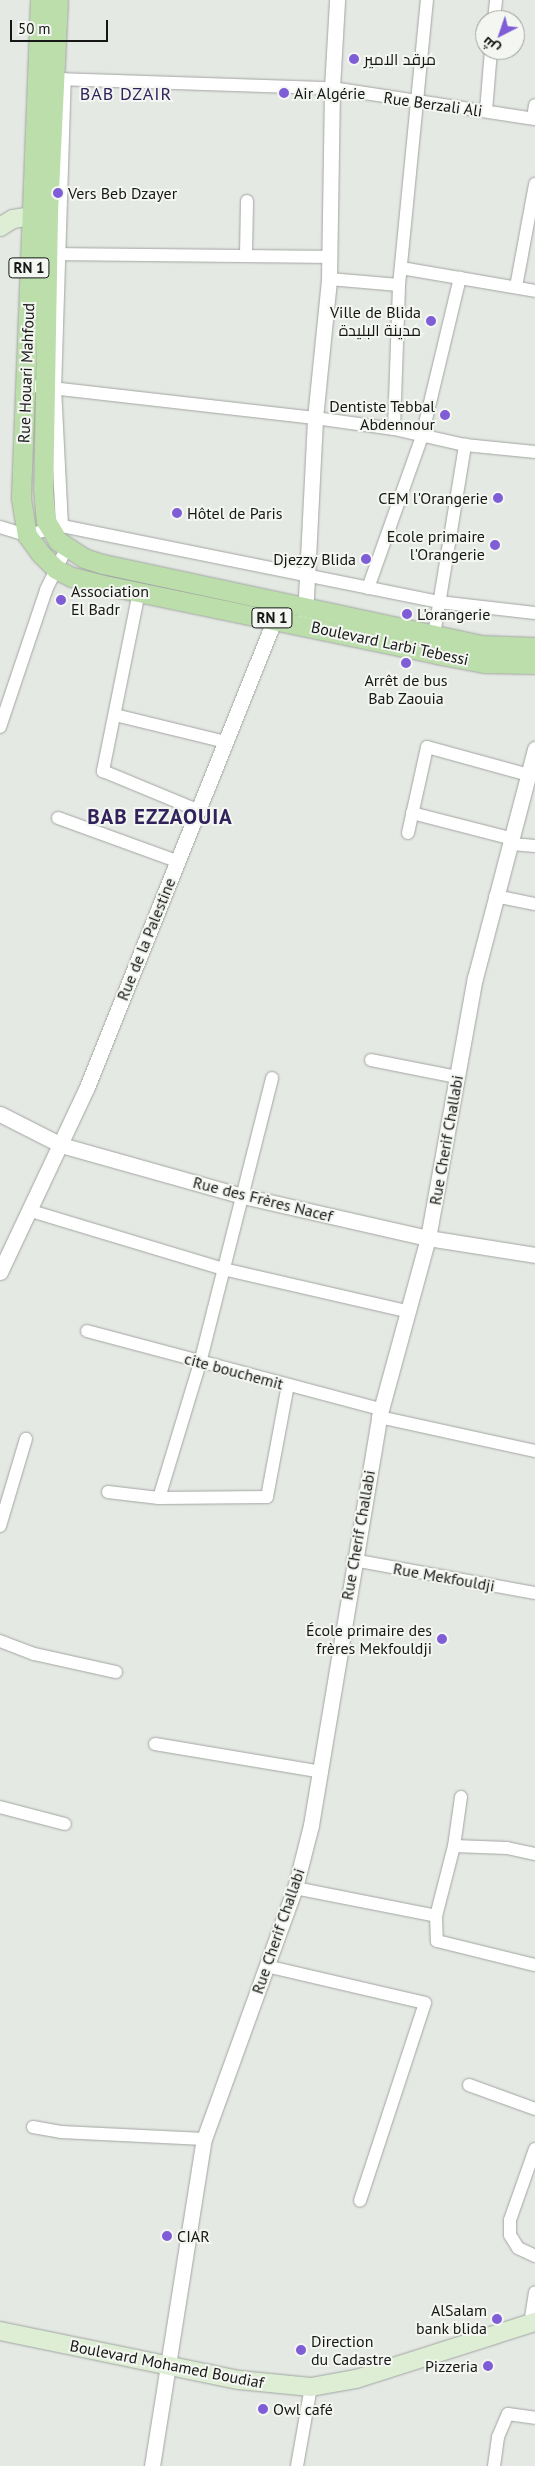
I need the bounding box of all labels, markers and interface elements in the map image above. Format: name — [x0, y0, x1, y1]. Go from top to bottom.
scale bar — [12, 10, 110, 42]
north arrow — [475, 10, 525, 60]
text: 50 m — [18, 19, 51, 38]
text: ش — [478, 33, 504, 58]
place label: مرقد الامير — [364, 49, 436, 69]
marker: مرقد الامير — [348, 53, 360, 65]
district label: BAB DZAIR — [79, 83, 173, 105]
place label: Air Algérie — [294, 83, 366, 103]
marker: Air Algérie — [278, 87, 290, 99]
street label: Rue Berzali Ali — [382, 88, 484, 120]
place label: Vers Beb Dzayer — [68, 183, 177, 203]
marker: Vers Beb Dzayer — [52, 187, 64, 199]
road number: RN 1 — [8, 256, 50, 280]
place label: Ville de Blida مدينة البليدة — [330, 302, 421, 340]
street label: Rue Houari Mahfoud — [14, 303, 38, 443]
marker: Ville de Blida مدينة البليدة — [425, 315, 437, 327]
place label: Dentiste Tebbal Abdennour — [329, 396, 435, 434]
marker: Dentiste Tebbal Abdennour — [439, 409, 451, 421]
place label: CEM l'Orangerie — [378, 488, 488, 508]
marker: CEM l'Orangerie — [492, 492, 504, 504]
place label: Hôtel de Paris — [187, 503, 282, 523]
marker: Hôtel de Paris — [171, 507, 183, 519]
place label: Ecole primaire l'Orangerie — [387, 526, 485, 564]
marker: Ecole primaire l'Orangerie — [489, 539, 501, 551]
place label: Djezzy Blida — [273, 549, 356, 569]
marker: Djezzy Blida — [360, 553, 372, 565]
place label: Association El Badr — [71, 581, 149, 619]
marker: Association El Badr — [55, 594, 67, 606]
place label: L'orangerie — [417, 604, 490, 624]
road number: RN 1 — [251, 606, 293, 630]
marker: L'orangerie — [401, 608, 413, 620]
street label: Boulevard Larbi Tebessi — [309, 617, 471, 669]
marker: Arrêt de bus Bab Zaouia — [400, 657, 412, 669]
place label: Arrêt de bus Bab Zaouia — [364, 670, 448, 708]
district label: BAB EZZAOUIA — [86, 804, 234, 830]
street label: Rue de la Palestine — [113, 875, 179, 1003]
street label: Rue Cherif Challabi — [425, 1074, 467, 1206]
street label: Rue des Frères Nacef — [191, 1172, 335, 1226]
street label: cite bouchemit — [182, 1349, 286, 1393]
street label: Rue Cherif Challabi — [337, 1469, 379, 1601]
street label: Rue Mekfouldji — [392, 1559, 496, 1595]
place label: École primaire des frères Mekfouldji — [306, 1620, 432, 1658]
marker: École primaire des frères Mekfouldji — [436, 1633, 448, 1645]
street label: Rue Cherif Challabi — [248, 1866, 308, 1996]
place label: CIAR — [177, 2226, 210, 2246]
marker: CIAR — [161, 2230, 173, 2242]
place label: AlSalam bank blida — [416, 2300, 487, 2338]
marker: AlSalam bank blida — [491, 2313, 503, 2325]
place label: Direction du Cadastre — [311, 2331, 392, 2369]
street label: Boulevard Mohamed Boudiaf — [68, 2336, 266, 2392]
marker: Direction du Cadastre — [295, 2344, 307, 2356]
place label: Pizzeria — [425, 2356, 478, 2376]
marker: Pizzeria — [482, 2360, 494, 2372]
place label: Owl café — [273, 2399, 333, 2419]
marker: Owl café — [257, 2403, 269, 2415]

